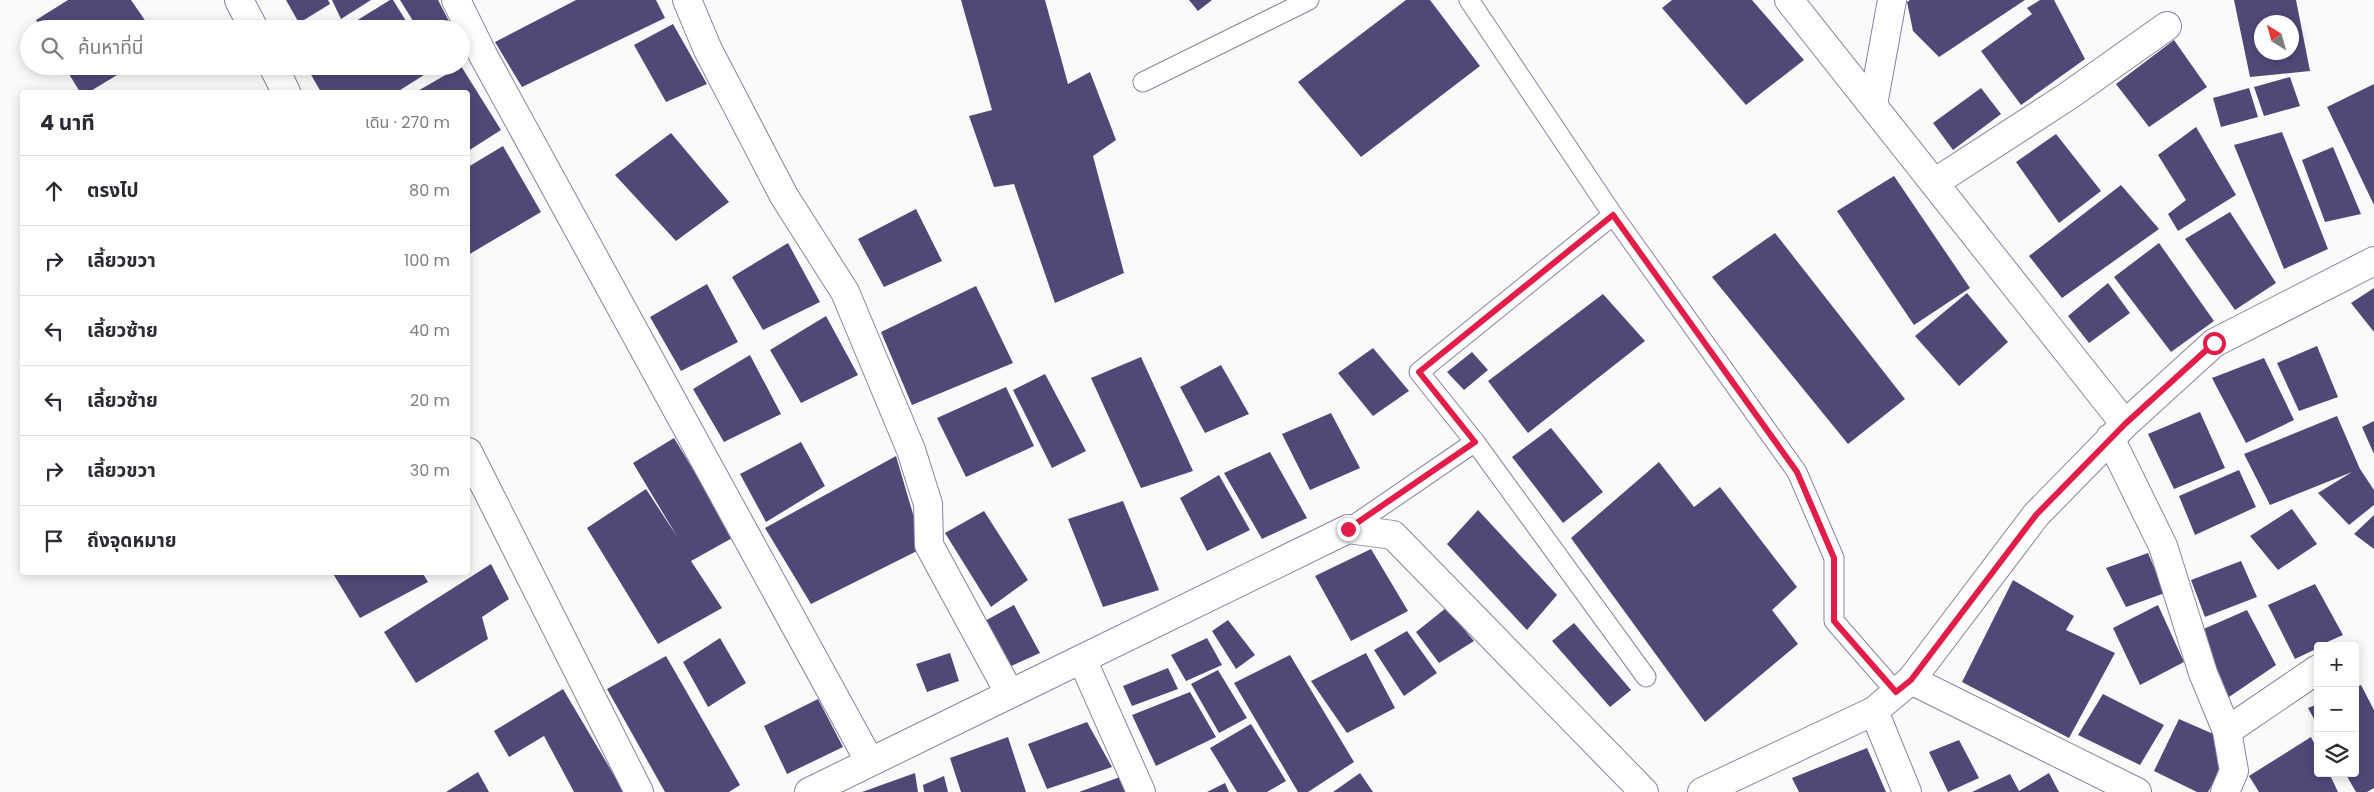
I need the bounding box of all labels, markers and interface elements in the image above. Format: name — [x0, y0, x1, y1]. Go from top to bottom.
north arrow — [2254, 15, 2299, 60]
search box — [20, 20, 470, 75]
icon: search — [38, 34, 66, 62]
text: ค้นหาที่นี่ — [78, 34, 143, 61]
text: 4 นาที — [40, 108, 95, 137]
text: เดิน · 270 m — [365, 111, 450, 134]
icon: ahead — [40, 177, 68, 205]
text: ตรงไป — [87, 177, 139, 204]
text: 80 m — [409, 179, 450, 202]
icon: right — [40, 247, 68, 275]
text: เลี้ยวขวา — [87, 247, 156, 274]
text: 100 m — [404, 249, 450, 272]
icon: left — [40, 317, 68, 345]
text: เลี้ยวซ้าย — [87, 317, 158, 344]
text: 40 m — [409, 319, 450, 342]
route start — [2203, 332, 2226, 355]
icon: left — [40, 387, 68, 415]
text: เลี้ยวซ้าย — [87, 387, 158, 414]
text: 20 m — [410, 389, 450, 412]
icon: right — [40, 457, 68, 485]
text: เลี้ยวขวา — [87, 457, 156, 484]
text: 30 m — [410, 459, 450, 482]
route end — [1337, 518, 1360, 541]
icon: arrive — [40, 527, 68, 555]
text: ถึงจุดหมาย — [87, 527, 177, 554]
map controls — [2314, 642, 2359, 777]
button: + — [2314, 642, 2359, 687]
button: − — [2314, 687, 2359, 732]
button: layers — [2314, 732, 2359, 777]

